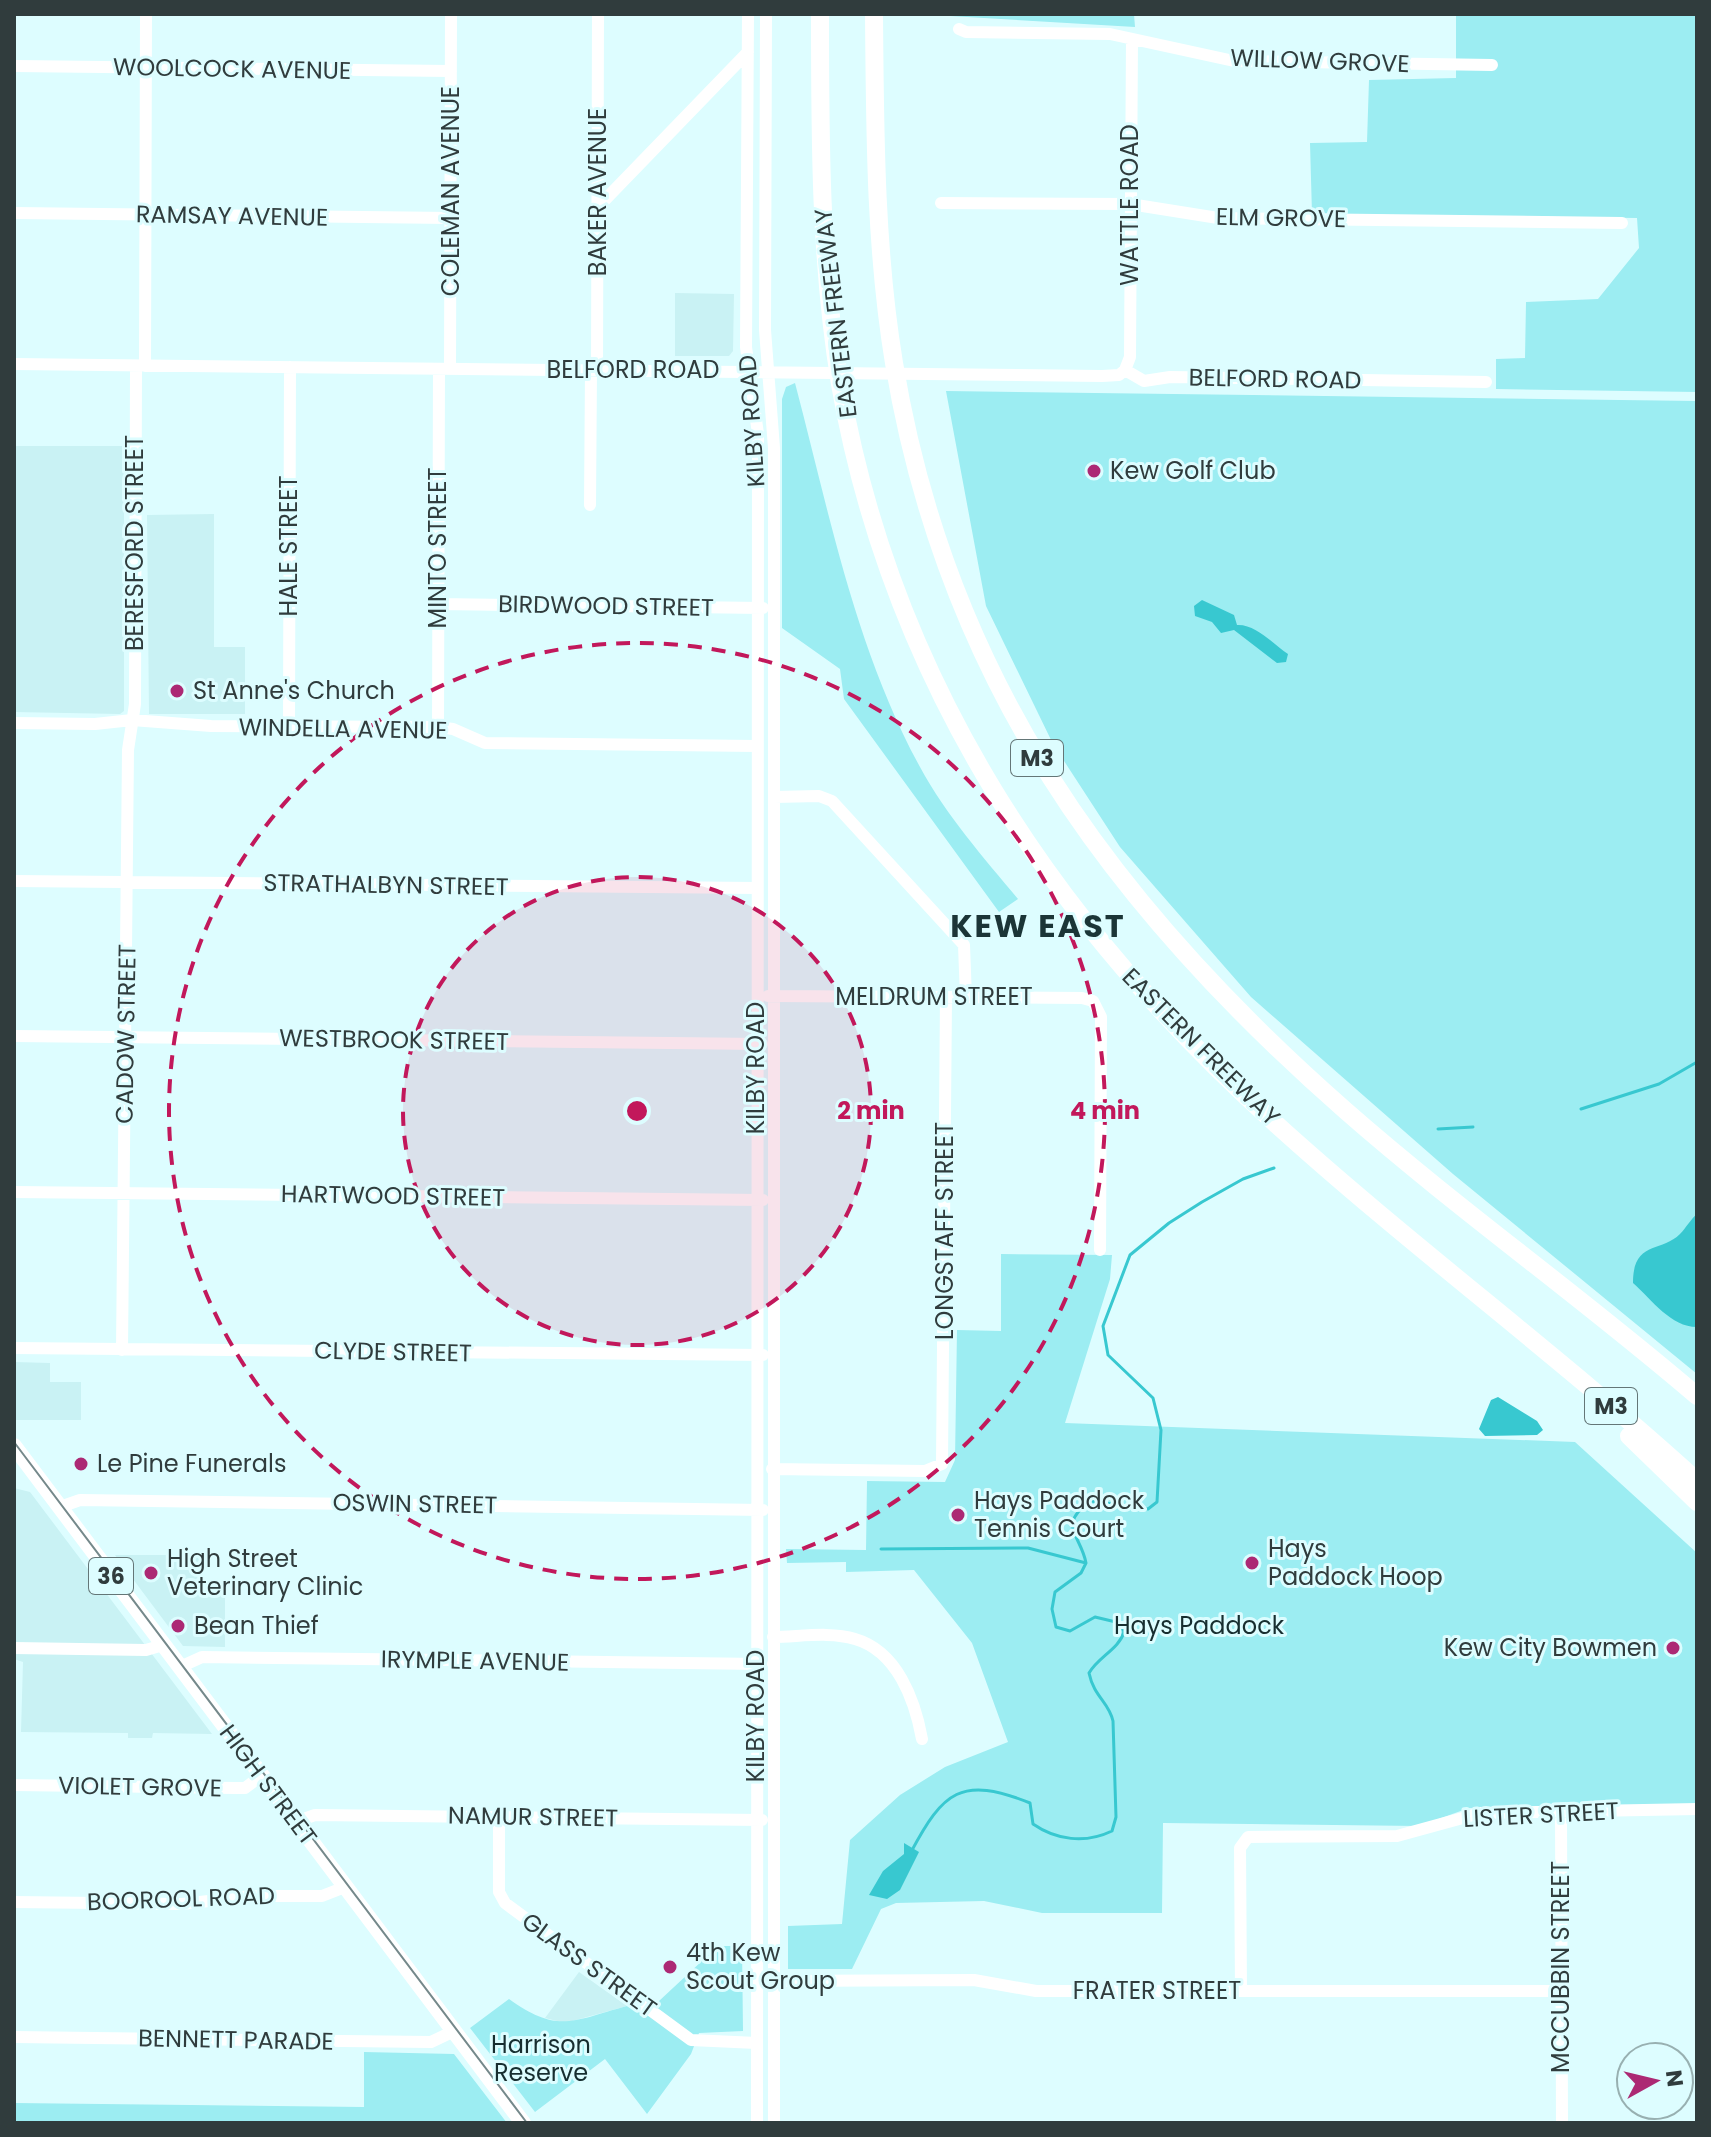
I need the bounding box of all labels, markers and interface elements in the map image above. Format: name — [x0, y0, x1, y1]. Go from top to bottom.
street label: WILLOW GROVE — [1230, 41, 1410, 80]
street label: WOOLCOCK AVENUE — [113, 50, 351, 87]
street label: COLEMAN AVENUE — [434, 86, 467, 296]
street label: BAKER AVENUE — [581, 108, 614, 276]
street label: WATTLE ROAD — [1113, 124, 1146, 286]
street label: RAMSAY AVENUE — [136, 197, 328, 234]
street label: ELM GROVE — [1216, 200, 1346, 235]
street label: EASTERN FREEWAY — [806, 206, 865, 420]
street label: BELFORD ROAD — [547, 353, 719, 386]
street label: KILBY ROAD — [730, 354, 773, 488]
street label: BELFORD ROAD — [1188, 360, 1362, 397]
street label: BERESFORD STREET — [118, 435, 151, 651]
place label: Kew Golf Club — [1110, 454, 1276, 487]
marker: Kew Golf Club — [1085, 462, 1103, 480]
street label: MINTO STREET — [421, 468, 454, 628]
street label: HALE STREET — [272, 475, 305, 617]
street label: BIRDWOOD STREET — [498, 587, 714, 624]
place label: St Anne's Church — [193, 674, 395, 707]
marker: St Anne's Church — [168, 682, 186, 700]
street label: WINDELLA AVENUE — [238, 710, 448, 747]
road number: M3 — [1011, 740, 1063, 776]
street label: STRATHALBYN STREET — [263, 866, 509, 903]
district label: KEW EAST — [950, 903, 1126, 948]
street label: CADOW STREET — [107, 944, 144, 1124]
street label: EASTERN FREEWAY — [1115, 960, 1288, 1133]
street label: MELDRUM STREET — [835, 980, 1033, 1013]
street label: KILBY ROAD — [739, 1002, 772, 1134]
street label: WESTBROOK STREET — [279, 1021, 509, 1058]
text: 2 min — [837, 1094, 905, 1127]
text: 4 min — [1070, 1094, 1140, 1127]
centre of rings — [623, 1097, 651, 1125]
street label: LONGSTAFF STREET — [928, 1122, 961, 1340]
street label: HARTWOOD STREET — [281, 1177, 505, 1214]
street label: CLYDE STREET — [314, 1334, 472, 1369]
road number: M3 — [1585, 1388, 1637, 1424]
place label: Le Pine Funerals — [97, 1447, 286, 1480]
marker: Le Pine Funerals — [72, 1455, 90, 1473]
place label: Hays Paddock Tennis Court — [974, 1484, 1145, 1545]
street label: OSWIN STREET — [332, 1486, 498, 1521]
marker: Hays Paddock Tennis Court — [949, 1506, 967, 1524]
place label: Hays Paddock Hoop — [1268, 1532, 1443, 1593]
place label: High Street Veterinary Clinic — [167, 1542, 363, 1603]
marker: Hays Paddock Hoop — [1243, 1554, 1261, 1572]
road number: 36 — [89, 1558, 133, 1594]
marker: High Street Veterinary Clinic — [142, 1564, 160, 1582]
place label: Bean Thief — [194, 1609, 319, 1642]
park label: Hays Paddock — [1114, 1609, 1285, 1642]
marker: Bean Thief — [169, 1617, 187, 1635]
place label: Kew City Bowmen — [1444, 1631, 1657, 1664]
marker: Kew City Bowmen — [1664, 1639, 1682, 1657]
street label: IRYMPLE AVENUE — [381, 1642, 569, 1679]
street label: KILBY ROAD — [739, 1650, 772, 1782]
street label: HIGH STREET — [212, 1717, 325, 1852]
street label: VIOLET GROVE — [58, 1769, 222, 1804]
street label: LISTER STREET — [1462, 1794, 1620, 1835]
street label: NAMUR STREET — [448, 1799, 618, 1834]
street label: MCCUBBIN STREET — [1544, 1861, 1577, 2073]
street label: BOOROOL ROAD — [86, 1879, 276, 1918]
street label: GLASS STREET — [515, 1904, 663, 2025]
place label: 4th Kew Scout Group — [686, 1936, 835, 1997]
marker: 4th Kew Scout Group — [661, 1958, 679, 1976]
street label: FRATER STREET — [1073, 1974, 1241, 2007]
street label: BENNETT PARADE — [138, 2021, 334, 2058]
park label: Harrison Reserve — [491, 2028, 591, 2089]
north arrow — [1615, 2041, 1695, 2121]
text: N — [1658, 2068, 1691, 2089]

